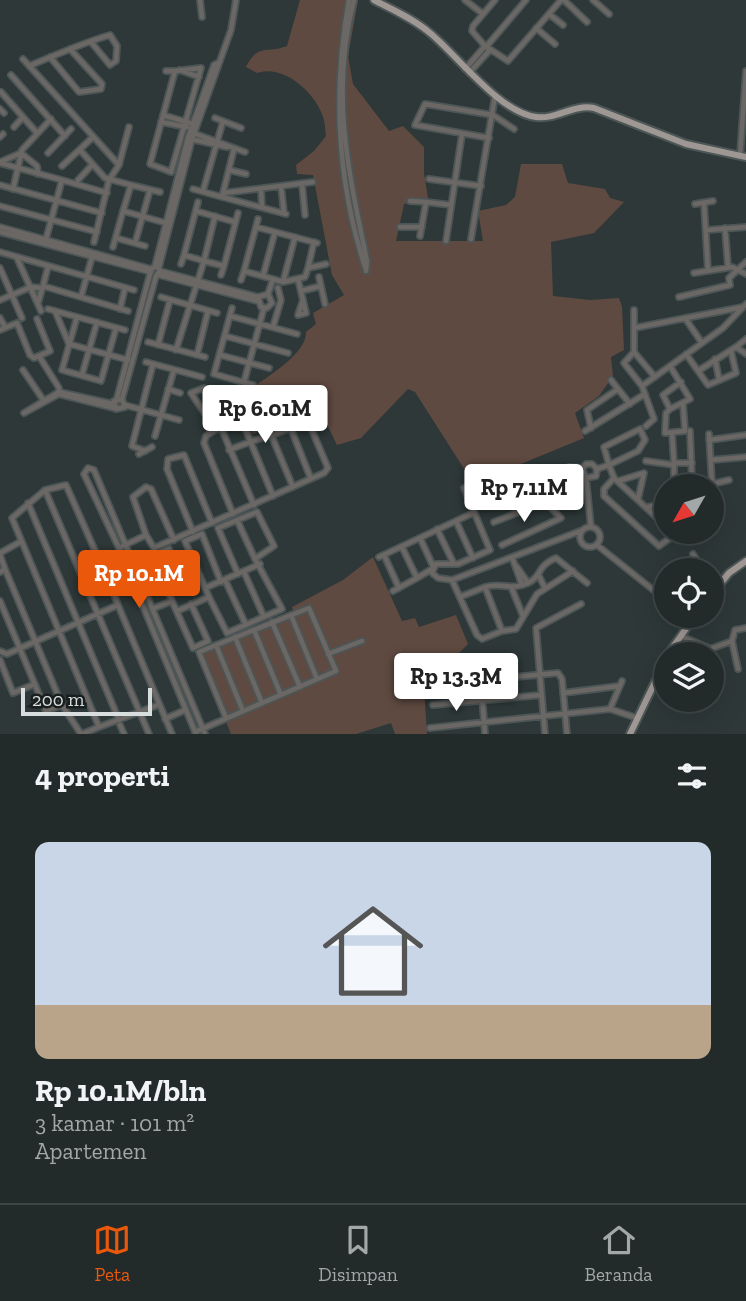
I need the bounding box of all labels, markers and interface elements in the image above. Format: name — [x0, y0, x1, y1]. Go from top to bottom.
pin: Rp 6.01M — [193, 386, 337, 445]
text: Rp 6.01M — [219, 394, 311, 422]
pin: Rp 7.11M — [452, 464, 596, 524]
text: Rp 7.11M — [480, 473, 568, 501]
north arrow — [654, 474, 724, 544]
map controls — [654, 474, 724, 712]
pin: Rp 10.1M — [67, 550, 211, 610]
button: locate — [654, 558, 724, 628]
text: Rp 10.1M — [94, 559, 184, 587]
button: layers — [654, 642, 724, 712]
pin: Rp 13.3M — [384, 654, 528, 713]
text: Rp 13.3M — [410, 662, 502, 690]
scale bar — [21, 685, 152, 717]
text: 200 m — [32, 688, 84, 711]
icon: filters — [673, 757, 711, 795]
text: 4 properti — [35, 758, 170, 794]
icon: home — [310, 888, 436, 1014]
text: Rp 10.1M/bln — [35, 1073, 206, 1109]
text: 3 kamar · 101 m² — [35, 1109, 194, 1137]
text: Apartemen — [35, 1137, 146, 1165]
tab: Peta — [93, 1221, 131, 1286]
tab: Disimpan — [318, 1221, 398, 1286]
tab: Beranda — [584, 1221, 653, 1286]

